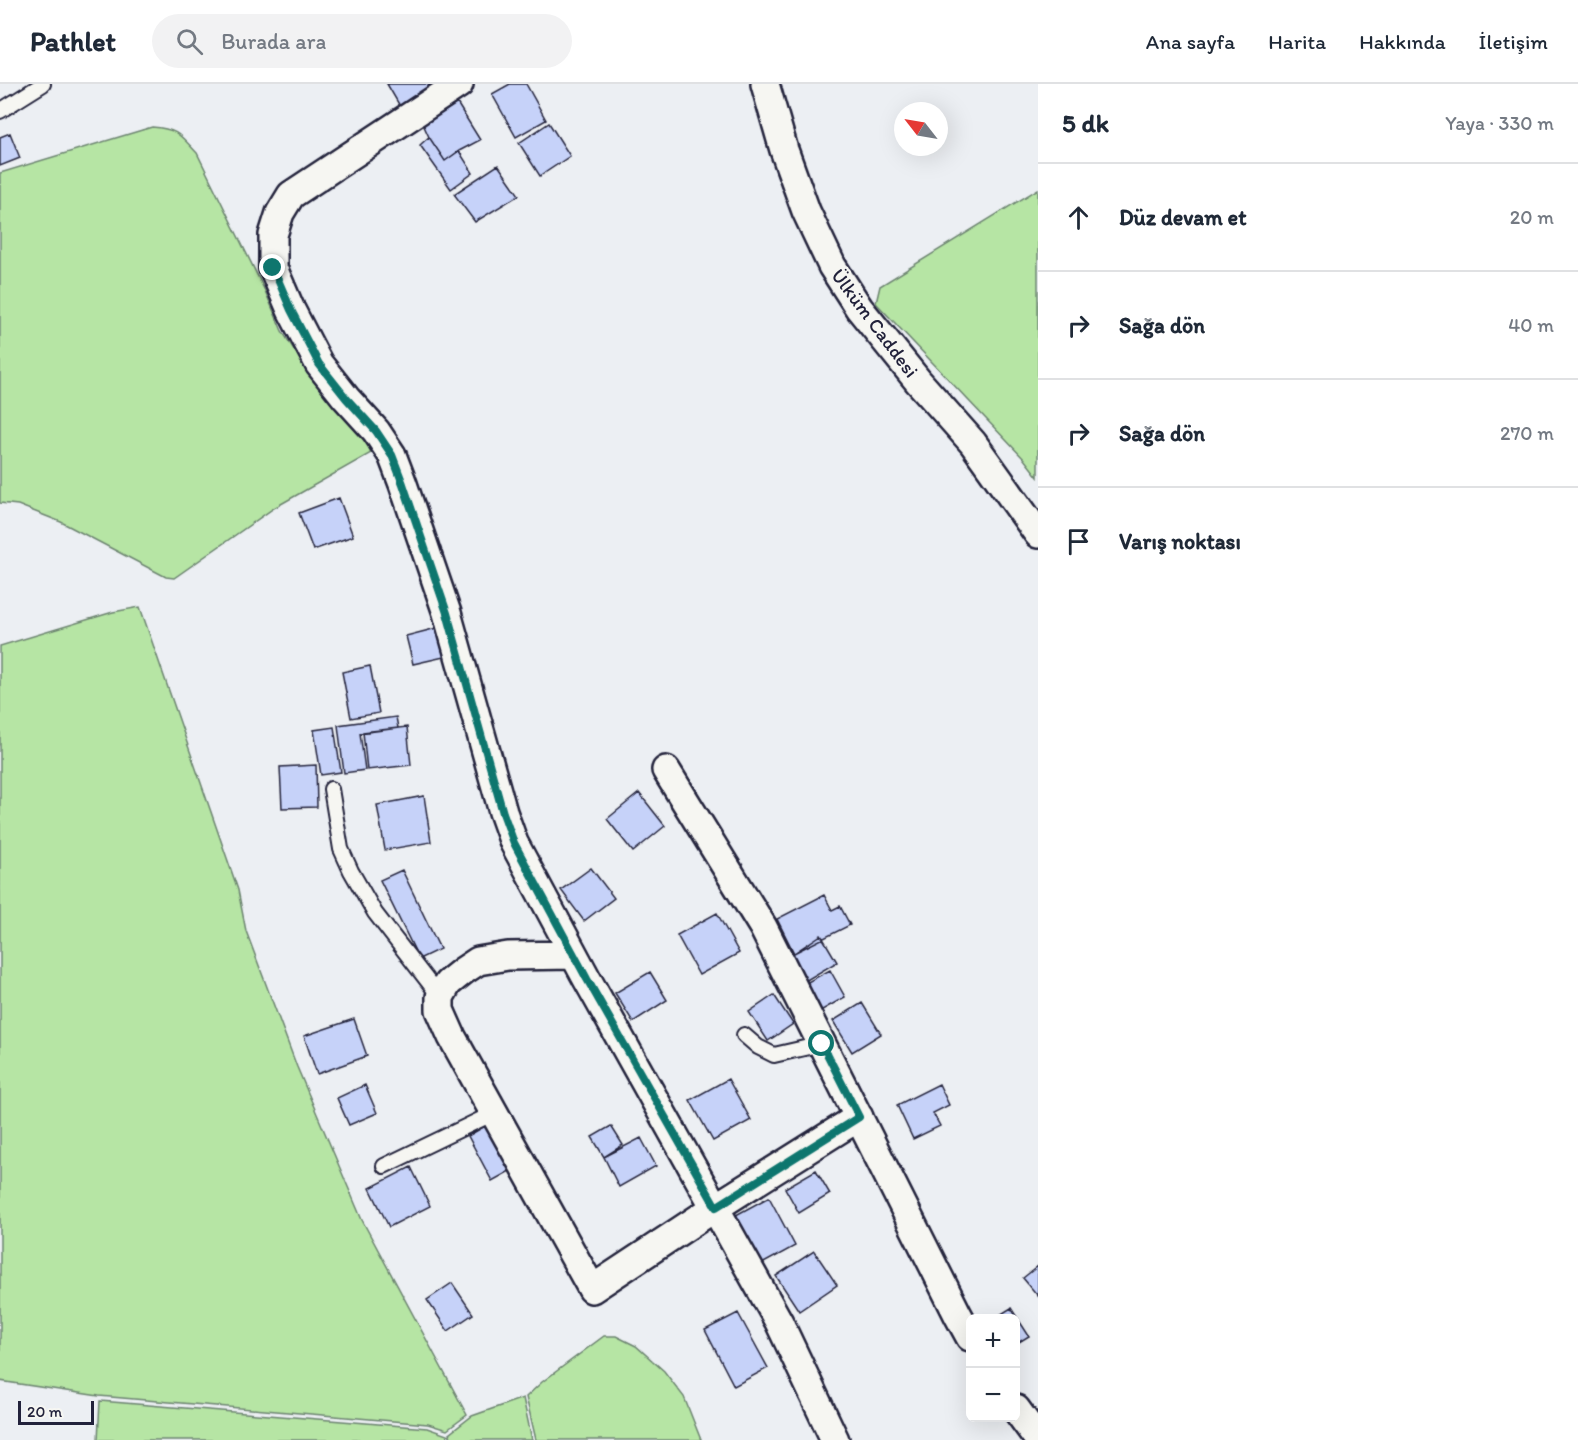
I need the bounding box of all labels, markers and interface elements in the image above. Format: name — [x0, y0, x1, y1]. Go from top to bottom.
search box — [152, 14, 572, 68]
text: Pathlet — [30, 24, 116, 58]
icon: search — [173, 25, 206, 58]
text: Burada ara — [221, 28, 326, 55]
text: Ana sayfa — [1146, 29, 1235, 54]
text: Harita — [1268, 29, 1326, 54]
text: Hakkında — [1359, 29, 1446, 54]
text: İletişim — [1479, 29, 1548, 54]
north arrow — [894, 102, 948, 156]
text: 5 dk — [1062, 107, 1109, 139]
text: Yaya · 330 m — [1445, 111, 1554, 135]
icon: ahead — [1062, 201, 1095, 234]
text: Düz devam et — [1119, 204, 1246, 231]
text: 20 m — [1510, 205, 1554, 229]
route end — [259, 254, 285, 280]
street label: Ülküm Caddesi — [826, 264, 924, 382]
icon: right — [1062, 309, 1095, 342]
text: Sağa dön — [1119, 312, 1205, 339]
text: 40 m — [1508, 313, 1554, 337]
icon: right — [1062, 417, 1095, 450]
text: Sağa dön — [1119, 420, 1205, 447]
text: 270 m — [1500, 421, 1554, 445]
icon: arrive — [1062, 525, 1095, 558]
text: Varış noktası — [1119, 528, 1241, 555]
route start — [808, 1030, 834, 1056]
map controls — [966, 1314, 1020, 1422]
button: + — [966, 1314, 1020, 1368]
button: − — [966, 1368, 1020, 1422]
scale bar — [18, 1398, 94, 1426]
text: 20 m — [27, 1402, 62, 1421]

